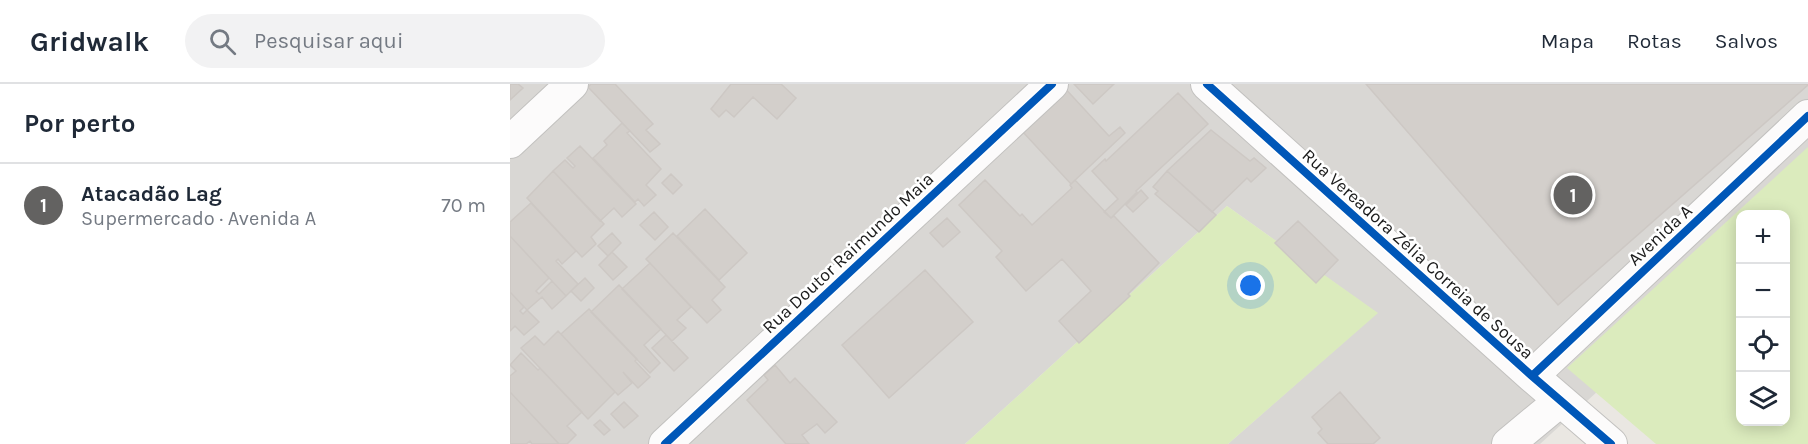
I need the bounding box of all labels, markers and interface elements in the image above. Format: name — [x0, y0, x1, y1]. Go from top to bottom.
search box — [185, 14, 605, 68]
text: Gridwalk — [30, 25, 149, 58]
icon: search — [206, 25, 239, 58]
text: Pesquisar aqui — [254, 28, 403, 54]
text: Mapa — [1541, 29, 1594, 53]
text: Rotas — [1627, 29, 1682, 53]
text: Salvos — [1715, 29, 1778, 53]
text: Por perto — [24, 108, 135, 139]
street label: Rua Vereadora Zélia Correia de Sousa — [1298, 144, 1538, 364]
street label: Rua Doutor Raimundo Maia — [758, 168, 938, 338]
pin: 1 — [1554, 172, 1592, 218]
text: Atacadão Lag — [81, 181, 222, 207]
text: 1 — [40, 194, 47, 217]
text: 70 m — [441, 194, 486, 217]
street label: Avenida A — [1623, 200, 1697, 270]
text: Supermercado · Avenida A — [81, 207, 316, 230]
map controls — [1736, 210, 1790, 426]
button: + — [1736, 210, 1790, 264]
button: − — [1736, 264, 1790, 318]
your location — [1236, 271, 1265, 300]
button: locate — [1736, 318, 1790, 372]
button: layers — [1736, 372, 1790, 426]

